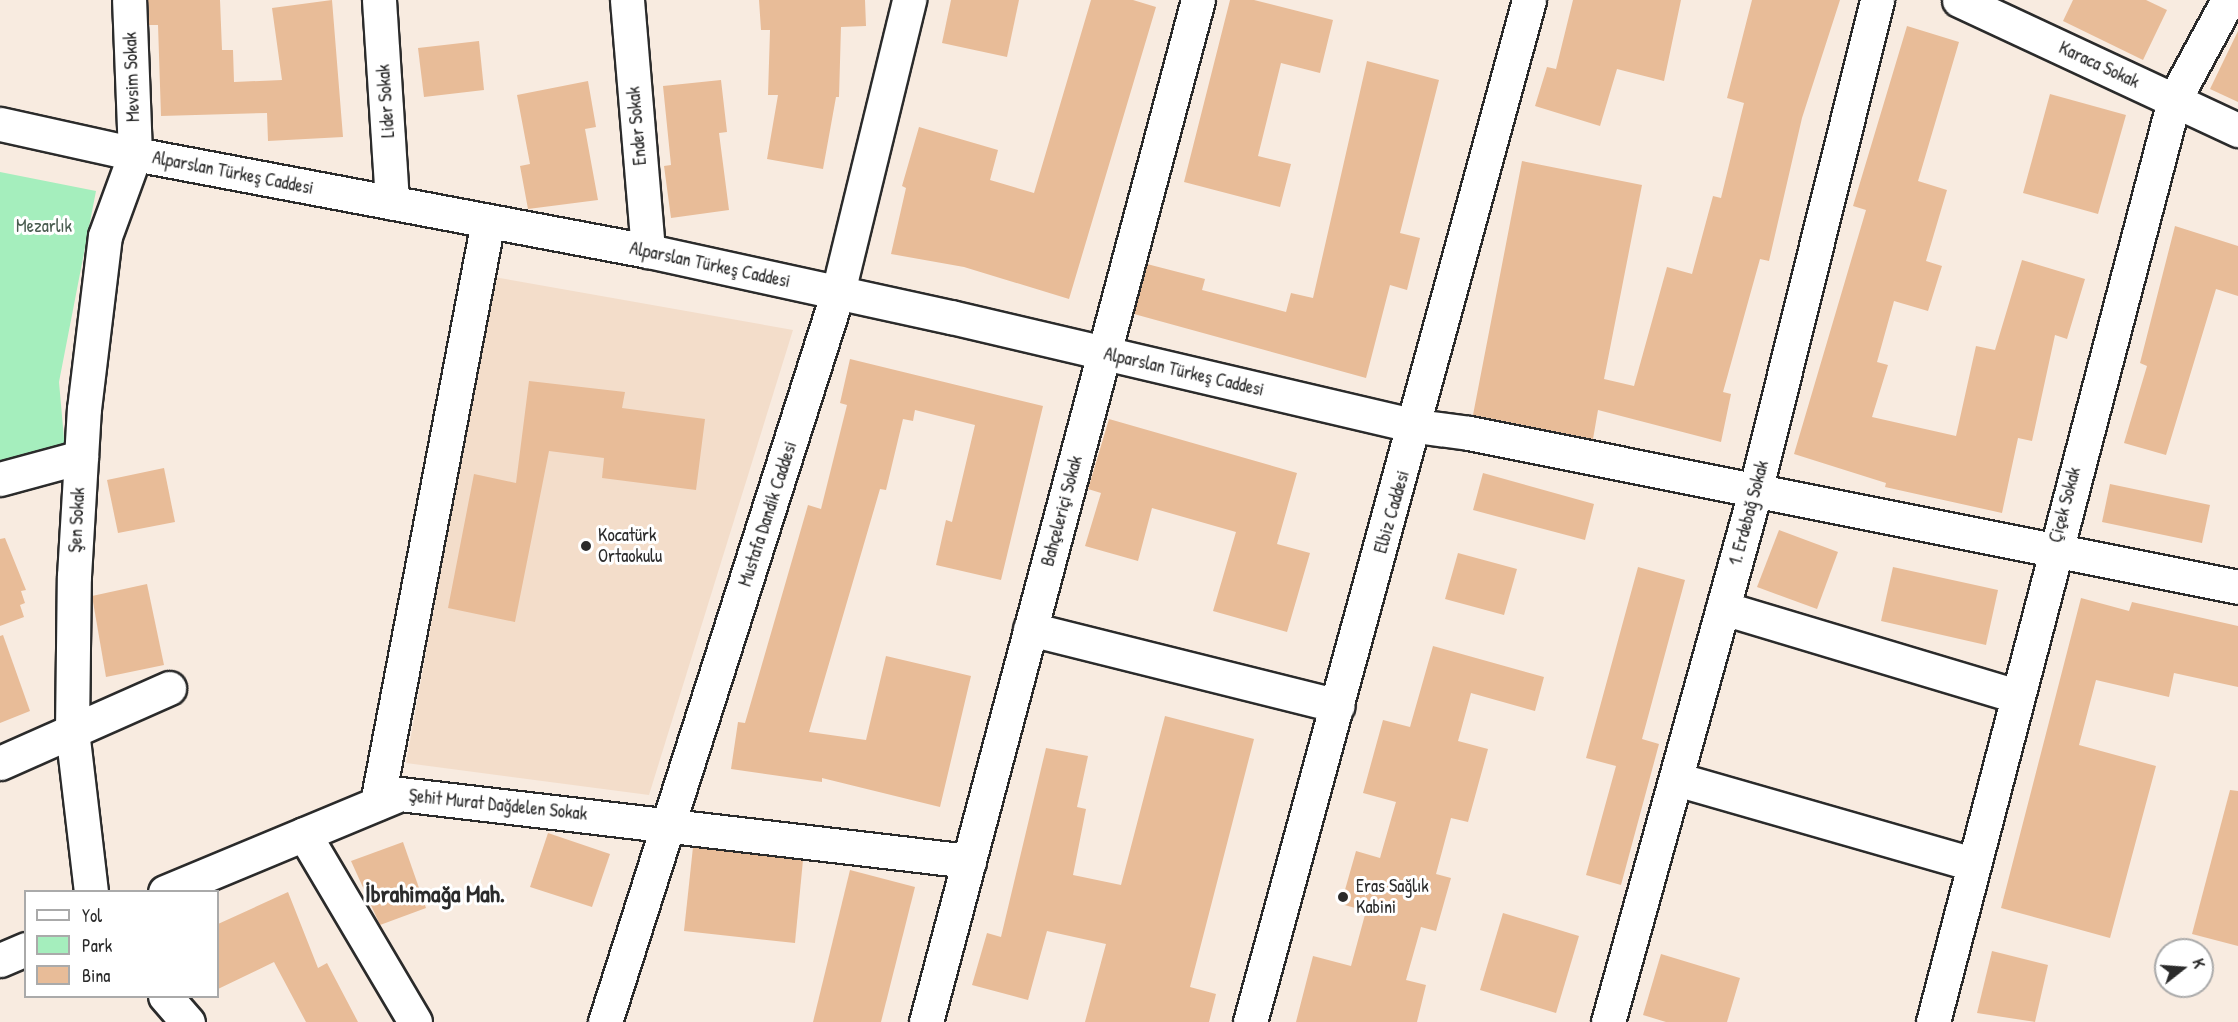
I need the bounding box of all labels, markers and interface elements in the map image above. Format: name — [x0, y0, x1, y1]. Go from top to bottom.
street label: Mevsim Sokak — [120, 32, 144, 122]
street label: Karaca Sokak — [2055, 37, 2143, 93]
street label: Lider Sokak — [373, 64, 399, 138]
street label: Ender Sokak — [623, 86, 651, 166]
street label: Alparslan Türkeş Caddesi — [151, 147, 315, 199]
park label: Mezarlık — [16, 215, 72, 237]
street label: Alparslan Türkeş Caddesi — [628, 237, 792, 293]
street label: Alparslan Türkeş Caddesi — [1102, 343, 1266, 401]
street label: Mustafa Dandik Caddesi — [734, 439, 802, 589]
street label: Bahçeleriçi Sokak — [1037, 453, 1087, 569]
street label: 1. Erdebağ Sokak — [1725, 458, 1773, 568]
street label: Çiçek Sokak — [2045, 465, 2085, 545]
street label: Elbiz Caddesi — [1370, 468, 1414, 556]
street label: Şen Sokak — [65, 487, 89, 553]
place label: Kocatürk Ortaokulu — [598, 525, 662, 568]
marker: Kocatürk Ortaokulu — [579, 539, 593, 553]
street label: Şehit Murat Dağdelen Sokak — [408, 785, 588, 825]
place label: Eras Sağlık Kabini — [1356, 876, 1429, 918]
district label: İbrahimağa Mah. — [365, 880, 505, 908]
marker: Eras Sağlık Kabini — [1334, 888, 1352, 906]
legend — [24, 890, 219, 998]
text: Yol — [82, 903, 102, 928]
text: Park — [82, 933, 112, 958]
north arrow — [2154, 938, 2214, 998]
text: K — [2188, 956, 2211, 971]
text: Bina — [82, 963, 110, 988]

